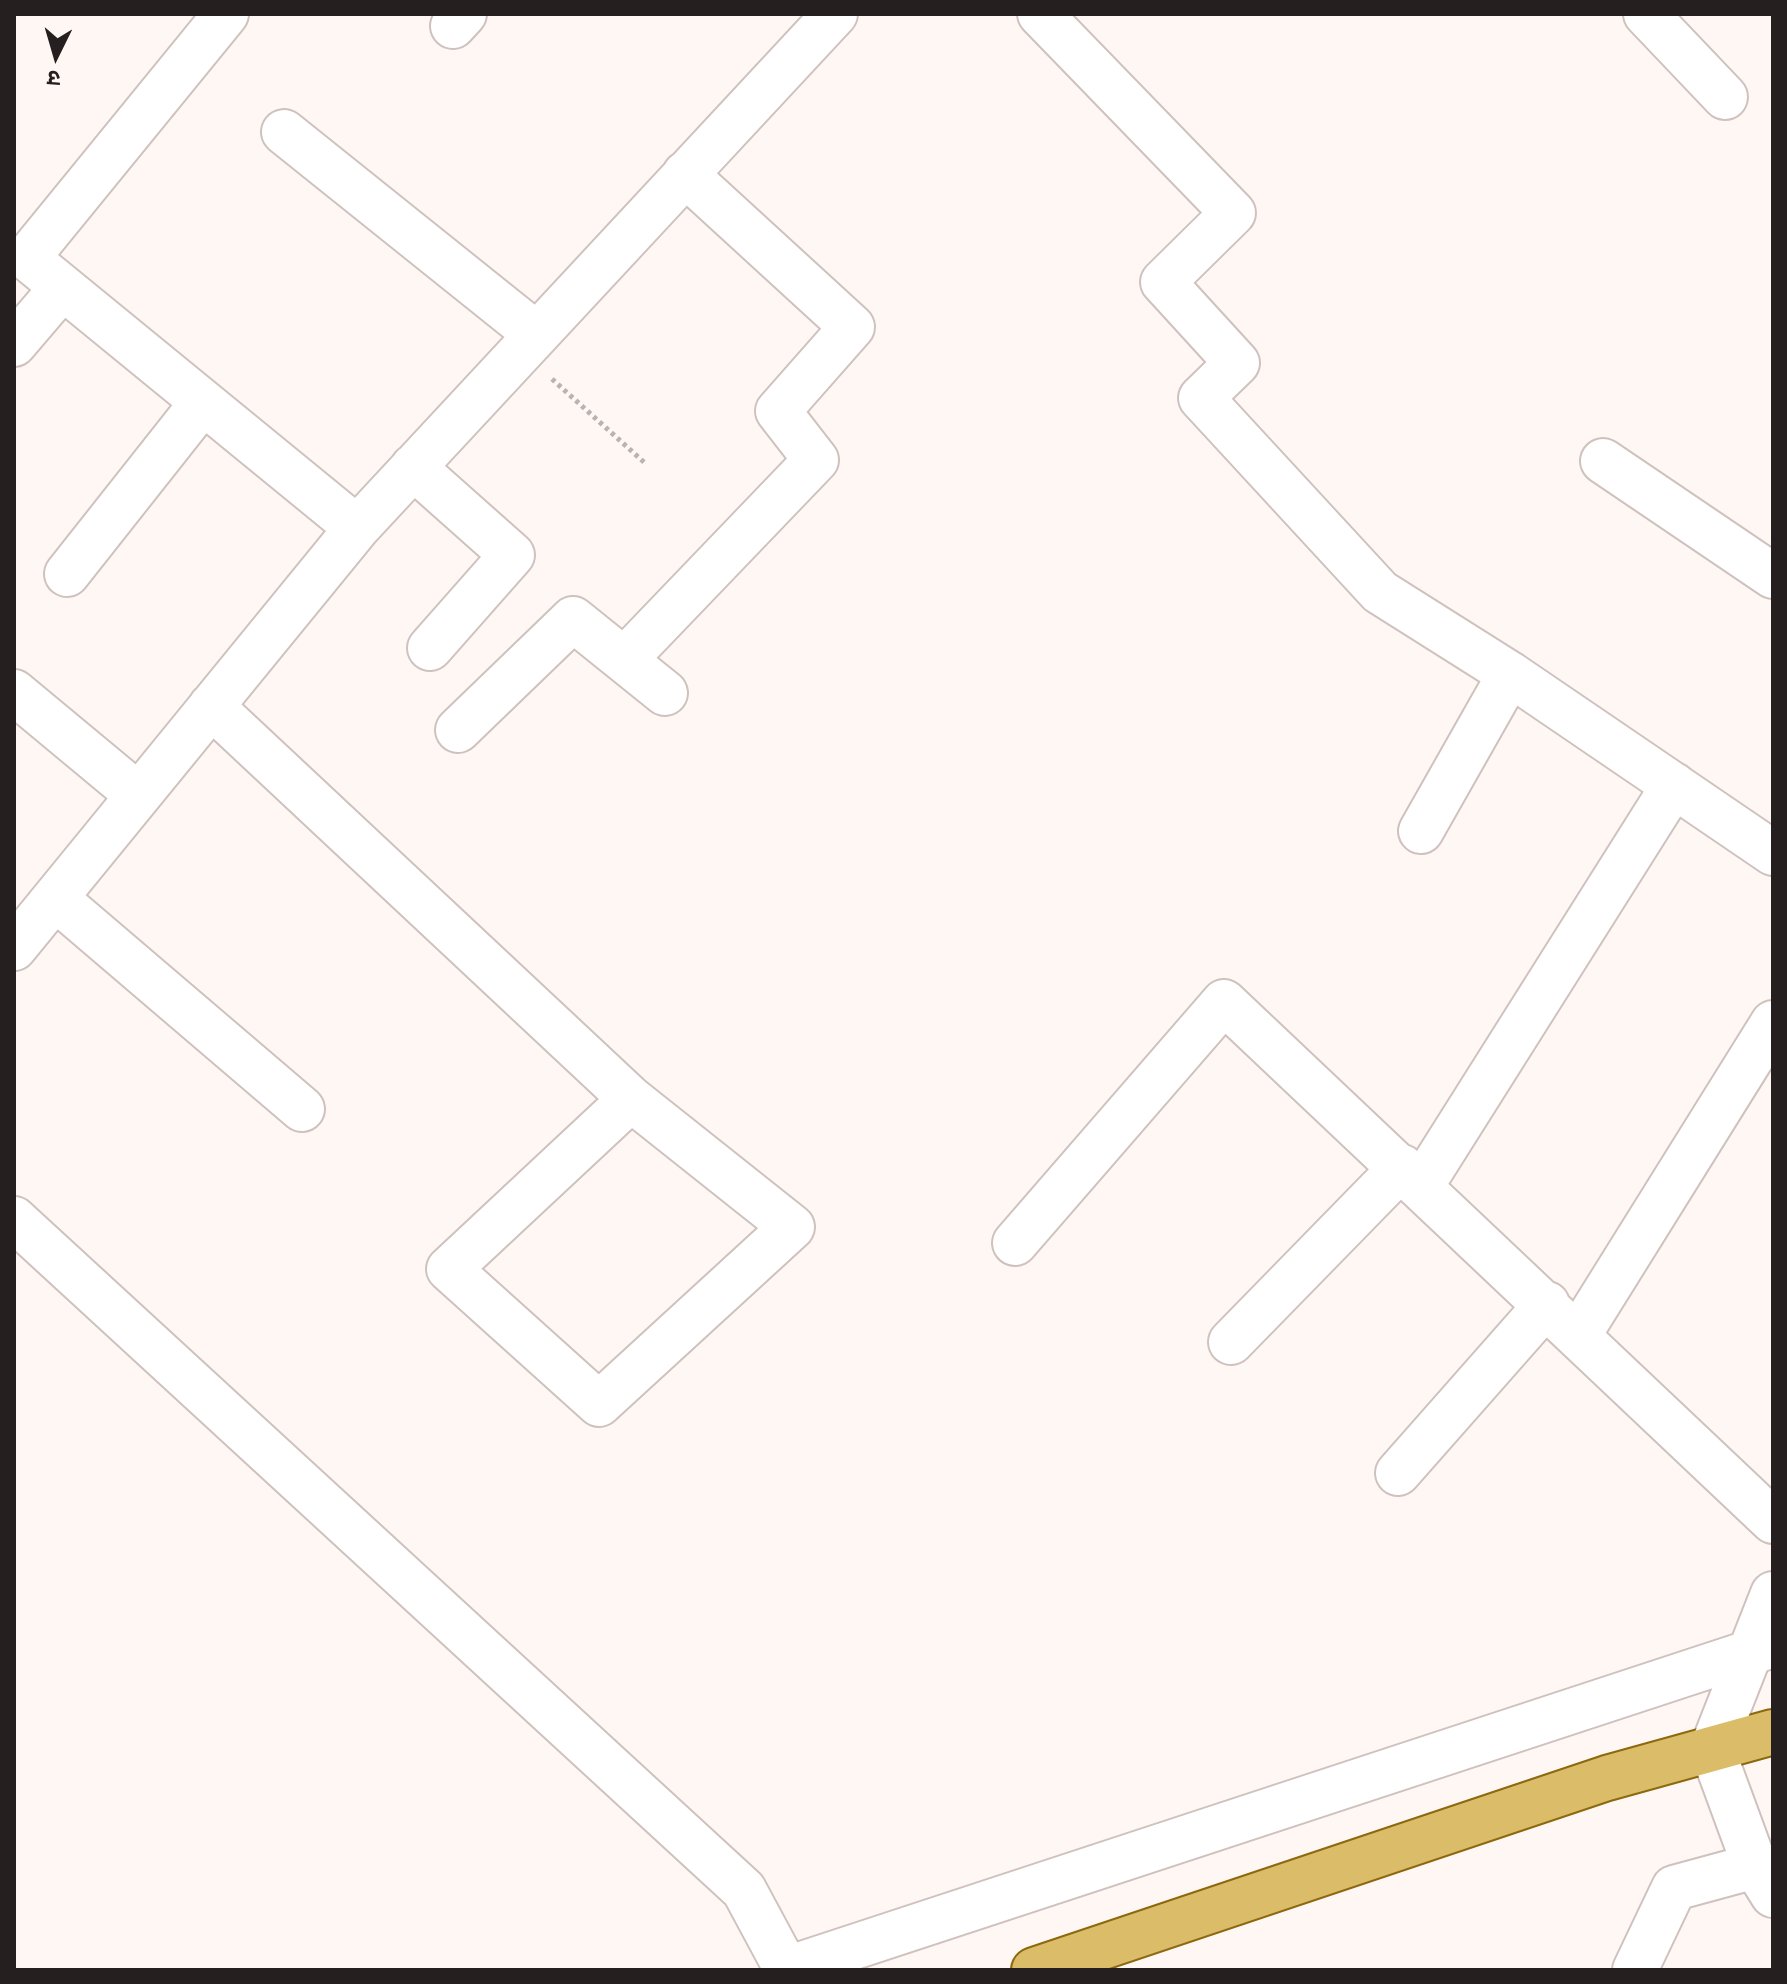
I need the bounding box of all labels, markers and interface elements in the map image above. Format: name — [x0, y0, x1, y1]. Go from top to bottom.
north arrow — [16, 16, 96, 96]
text: उ — [46, 66, 61, 93]

